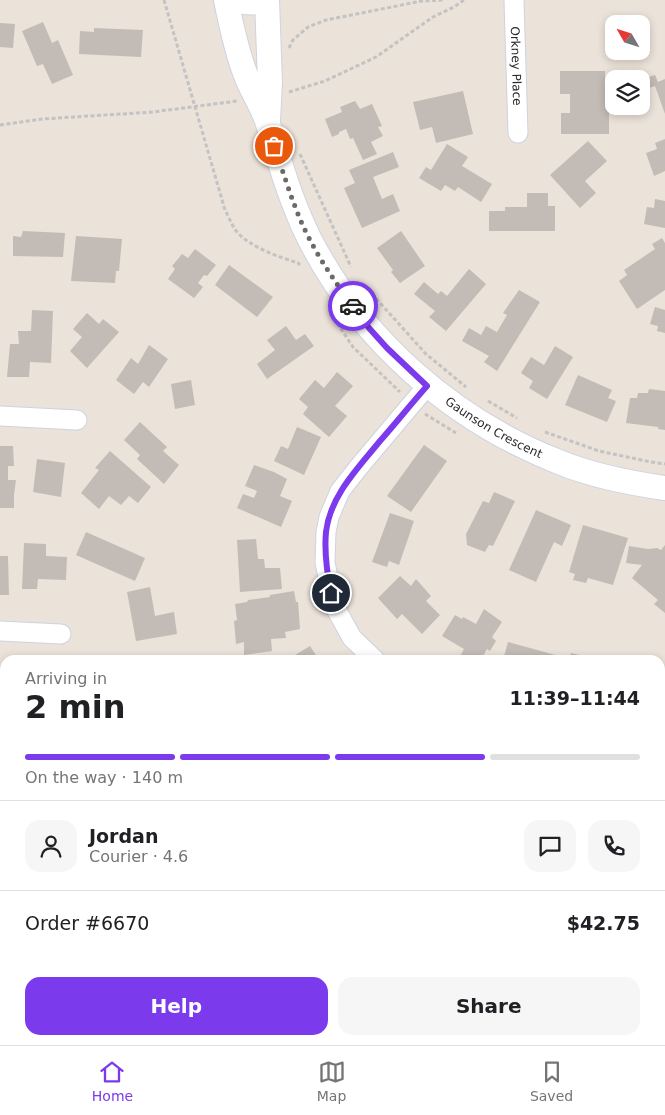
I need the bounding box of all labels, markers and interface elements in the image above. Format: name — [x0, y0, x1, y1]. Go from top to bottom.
north arrow — [605, 15, 650, 60]
map controls — [605, 15, 650, 115]
street label: Orkney Place — [508, 26, 524, 106]
button: layers — [605, 70, 650, 115]
pin — [253, 125, 295, 167]
icon: bag — [260, 132, 288, 160]
courier — [328, 281, 378, 331]
icon: car — [339, 292, 367, 320]
street label: Gaunson Crescent — [443, 394, 545, 461]
pin — [310, 572, 352, 614]
icon: home — [317, 579, 345, 607]
text: Arriving in — [25, 669, 107, 688]
text: 11:39–11:44 — [510, 687, 640, 709]
text: 2 min — [25, 688, 126, 726]
text: On the way · 140 m — [25, 768, 183, 787]
button: person — [25, 820, 77, 872]
button: chat — [524, 820, 576, 872]
button: phone — [588, 820, 640, 872]
text: Jordan — [89, 825, 158, 847]
text: Courier · 4.6 — [89, 847, 188, 866]
text: Order #6670 — [25, 912, 149, 934]
text: $42.75 — [567, 912, 640, 934]
button: Help — [25, 977, 328, 1035]
button: Share — [338, 977, 640, 1035]
tab: Home — [92, 1058, 133, 1104]
tab: Map — [317, 1058, 346, 1104]
tab: Saved — [530, 1058, 573, 1104]

